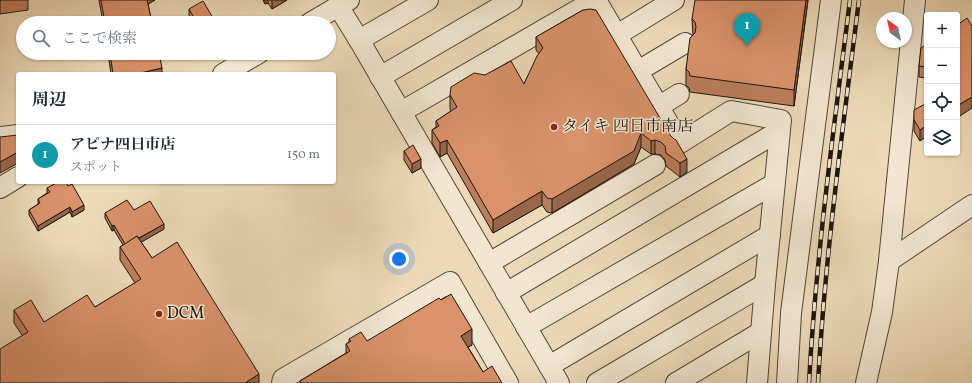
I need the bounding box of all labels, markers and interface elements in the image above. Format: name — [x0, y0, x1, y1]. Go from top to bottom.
north arrow — [876, 12, 912, 48]
map controls — [924, 12, 960, 156]
button: + — [924, 12, 960, 48]
pin: 1 — [734, 13, 760, 46]
search box — [16, 16, 336, 60]
icon: search — [30, 27, 52, 49]
text: ここで検索 — [62, 29, 137, 50]
button: − — [924, 48, 960, 84]
button: locate — [924, 84, 960, 120]
text: 周辺 — [32, 89, 66, 112]
place label: タイキ 四日市南店 — [562, 116, 693, 138]
button: layers — [924, 120, 960, 156]
marker: タイキ 四日市南店 — [549, 122, 559, 132]
text: アピナ四日市店 — [70, 135, 175, 156]
text: 1 — [42, 146, 48, 164]
text: 150 m — [287, 146, 320, 164]
text: スポット — [70, 159, 122, 177]
your location — [389, 249, 409, 269]
place label: DCM — [167, 303, 204, 325]
marker: DCM — [154, 309, 164, 319]

